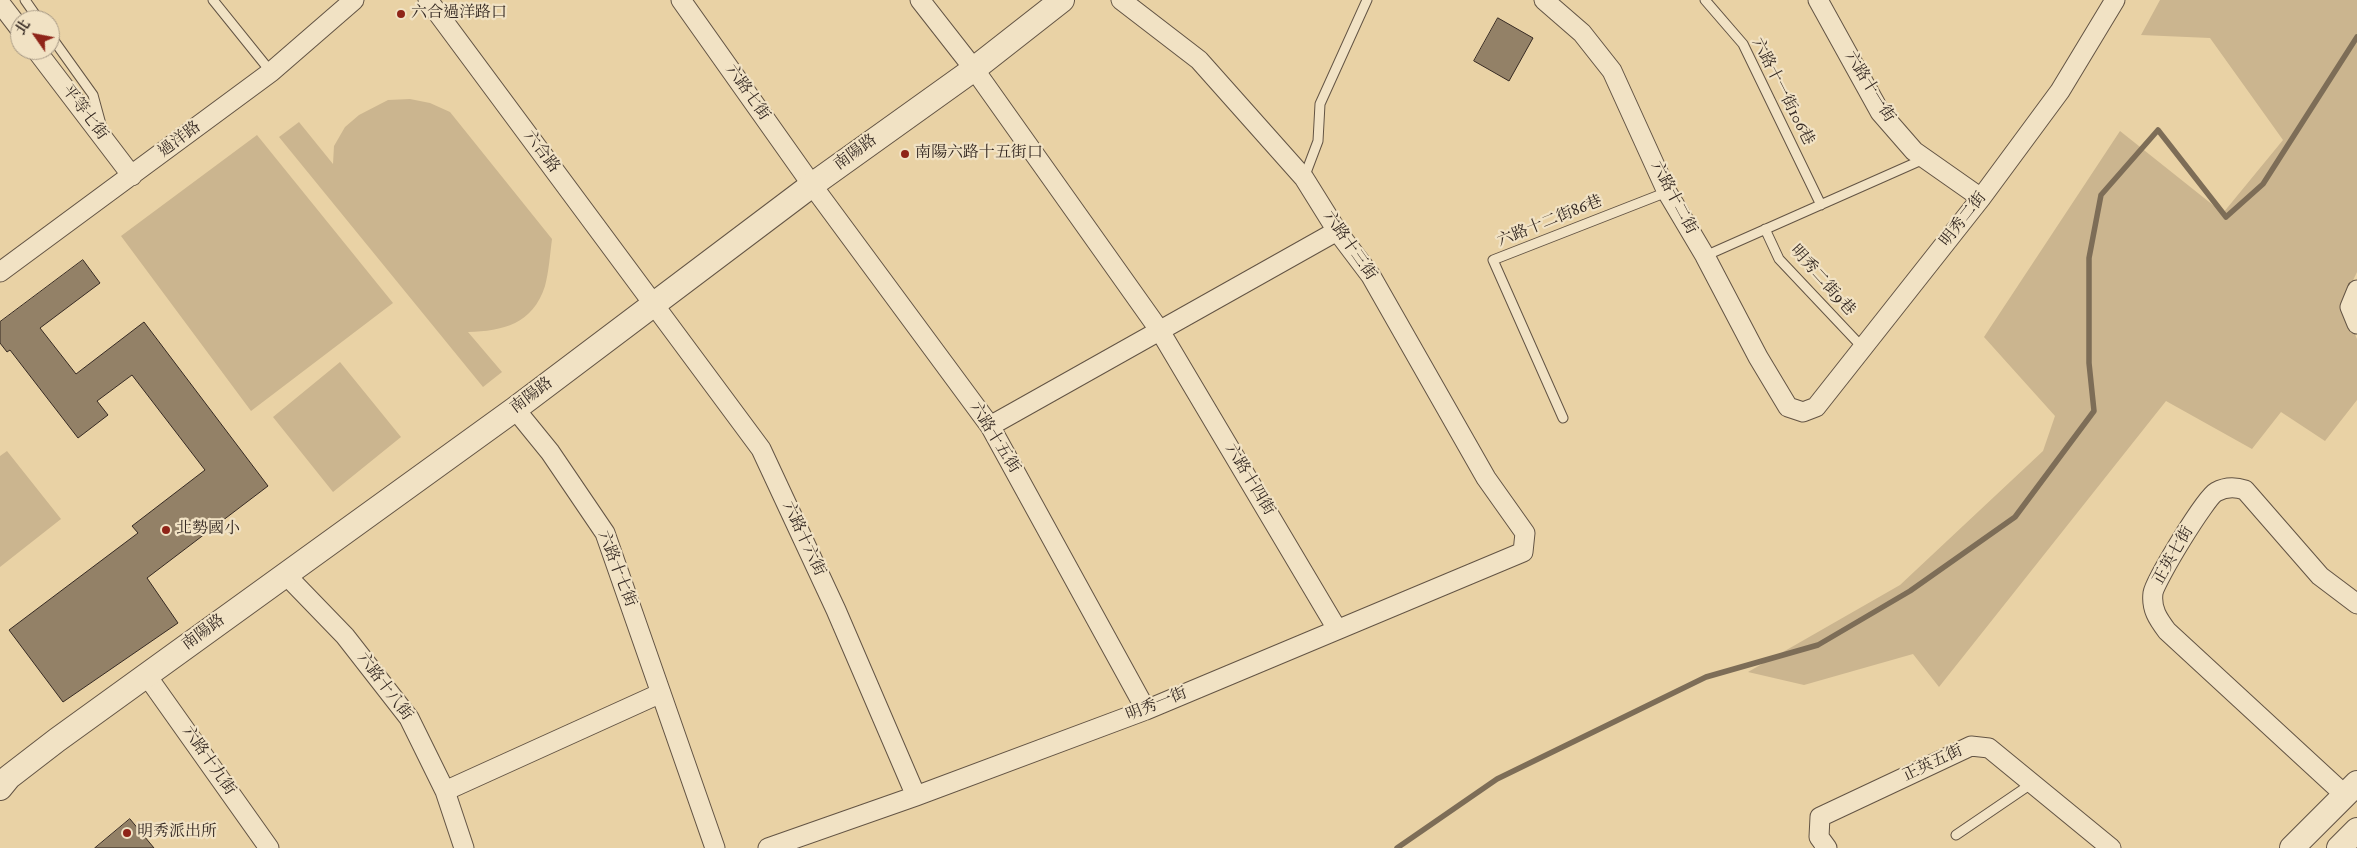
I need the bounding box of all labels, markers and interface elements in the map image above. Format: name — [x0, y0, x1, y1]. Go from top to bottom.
place label: 六合過洋路口 — [411, 4, 507, 24]
marker: 六合過洋路口 — [395, 8, 407, 20]
north arrow — [10, 10, 60, 60]
text: 北 — [12, 17, 34, 38]
street label: 六路十一街106巷 — [1747, 35, 1817, 149]
street label: 六路十一街 — [1840, 48, 1898, 126]
street label: 六路七街 — [721, 61, 773, 125]
street label: 平等七街 — [57, 82, 111, 144]
street label: 過洋路 — [155, 118, 205, 162]
street label: 六合路 — [519, 127, 563, 177]
street label: 南陽路 — [831, 131, 881, 175]
place label: 南陽六路十五街口 — [915, 144, 1043, 164]
marker: 南陽六路十五街口 — [899, 148, 911, 160]
street label: 六路十二街 — [1646, 158, 1700, 238]
street label: 明秀二街 — [1937, 189, 1991, 251]
street label: 六路十二街86巷 — [1495, 192, 1605, 252]
street label: 六路十三街 — [1318, 208, 1380, 284]
street label: 明秀二街9巷 — [1785, 242, 1859, 320]
street label: 南陽路 — [507, 374, 557, 418]
street label: 六路十五街 — [965, 399, 1023, 477]
street label: 六路十四街 — [1220, 441, 1278, 519]
street label: 六路十六街 — [777, 499, 829, 579]
place label: 北勢國小 — [176, 520, 240, 540]
street label: 正英七街 — [2150, 523, 2198, 589]
marker: 北勢國小 — [160, 524, 172, 536]
street label: 六路十七街 — [593, 528, 639, 610]
street label: 南陽路 — [179, 611, 229, 655]
street label: 六路十八街 — [352, 649, 416, 725]
street label: 明秀一街 — [1124, 684, 1190, 726]
street label: 六路十九街 — [177, 723, 239, 799]
street label: 正英五街 — [1900, 742, 1966, 786]
place label: 明秀派出所 — [137, 823, 217, 843]
marker: 明秀派出所 — [121, 827, 133, 839]

